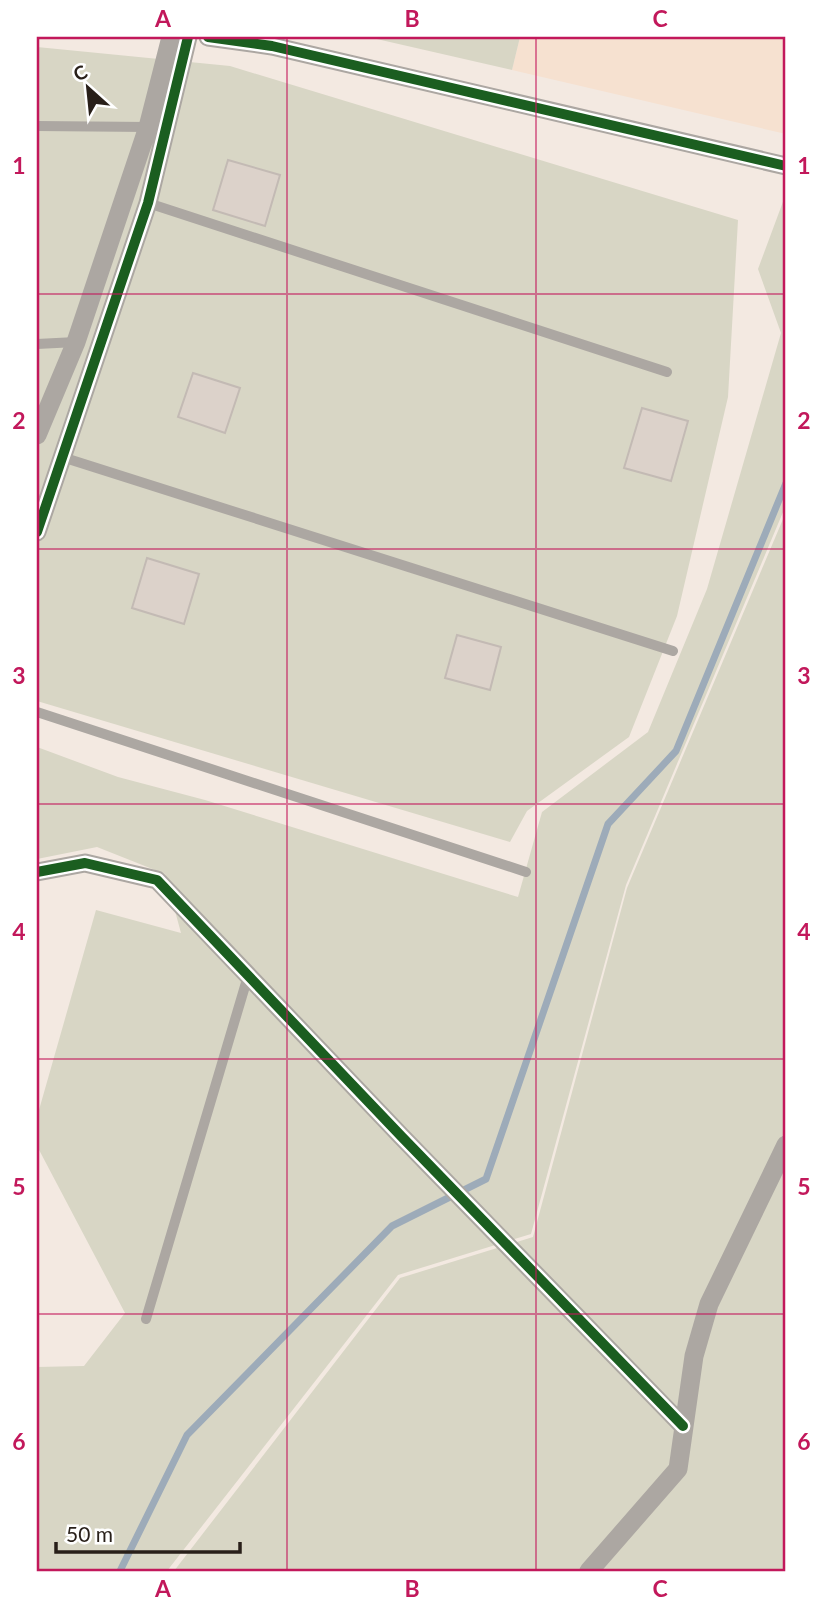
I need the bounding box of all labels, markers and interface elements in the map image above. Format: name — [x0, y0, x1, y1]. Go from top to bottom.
text: A — [154, 4, 172, 32]
text: B — [404, 4, 420, 32]
text: C — [652, 4, 668, 32]
north arrow — [52, 52, 122, 122]
text: С — [69, 59, 91, 86]
text: 1 — [12, 151, 26, 179]
text: 1 — [797, 151, 811, 179]
text: 2 — [12, 406, 26, 434]
text: 2 — [797, 406, 811, 434]
text: 3 — [12, 661, 26, 689]
text: 3 — [797, 661, 811, 689]
text: 4 — [12, 917, 26, 945]
text: 4 — [797, 917, 811, 945]
text: 5 — [12, 1172, 26, 1200]
text: 5 — [797, 1172, 811, 1200]
text: 6 — [12, 1427, 26, 1455]
text: 6 — [797, 1427, 811, 1455]
scale bar — [56, 1510, 240, 1554]
text: 50 m — [66, 1521, 113, 1546]
text: A — [154, 1574, 172, 1602]
text: B — [404, 1574, 420, 1602]
text: C — [652, 1574, 668, 1602]

